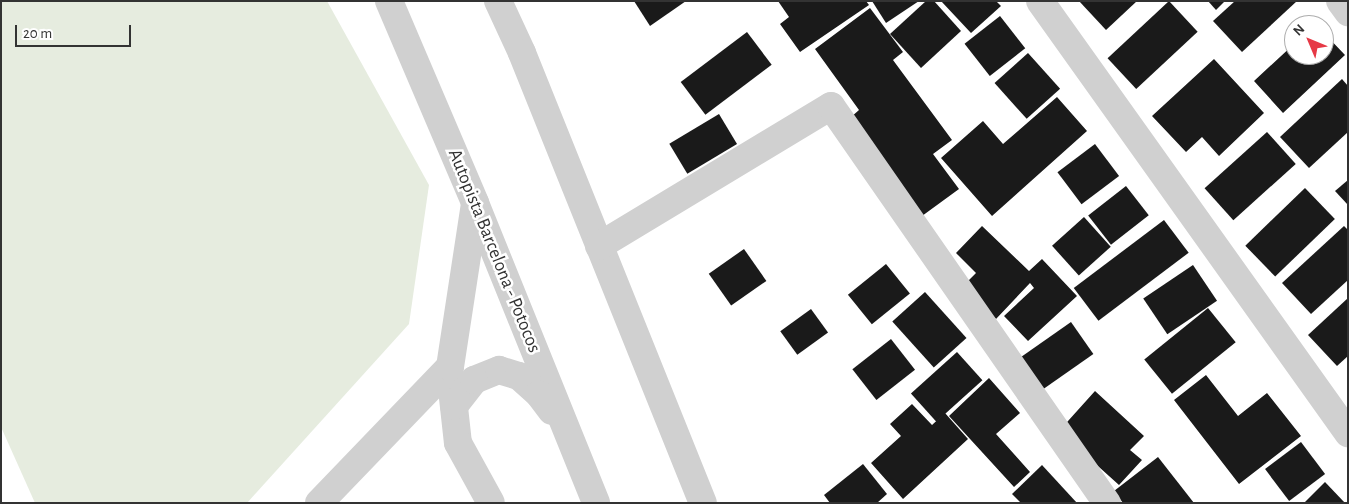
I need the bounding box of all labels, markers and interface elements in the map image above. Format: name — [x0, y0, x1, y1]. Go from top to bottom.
scale bar — [18, 15, 134, 47]
north arrow — [1284, 15, 1334, 65]
text: N — [1291, 22, 1307, 38]
text: 20 m — [23, 26, 52, 41]
street label: Autopista Barcelona - Potocos — [443, 146, 545, 356]

